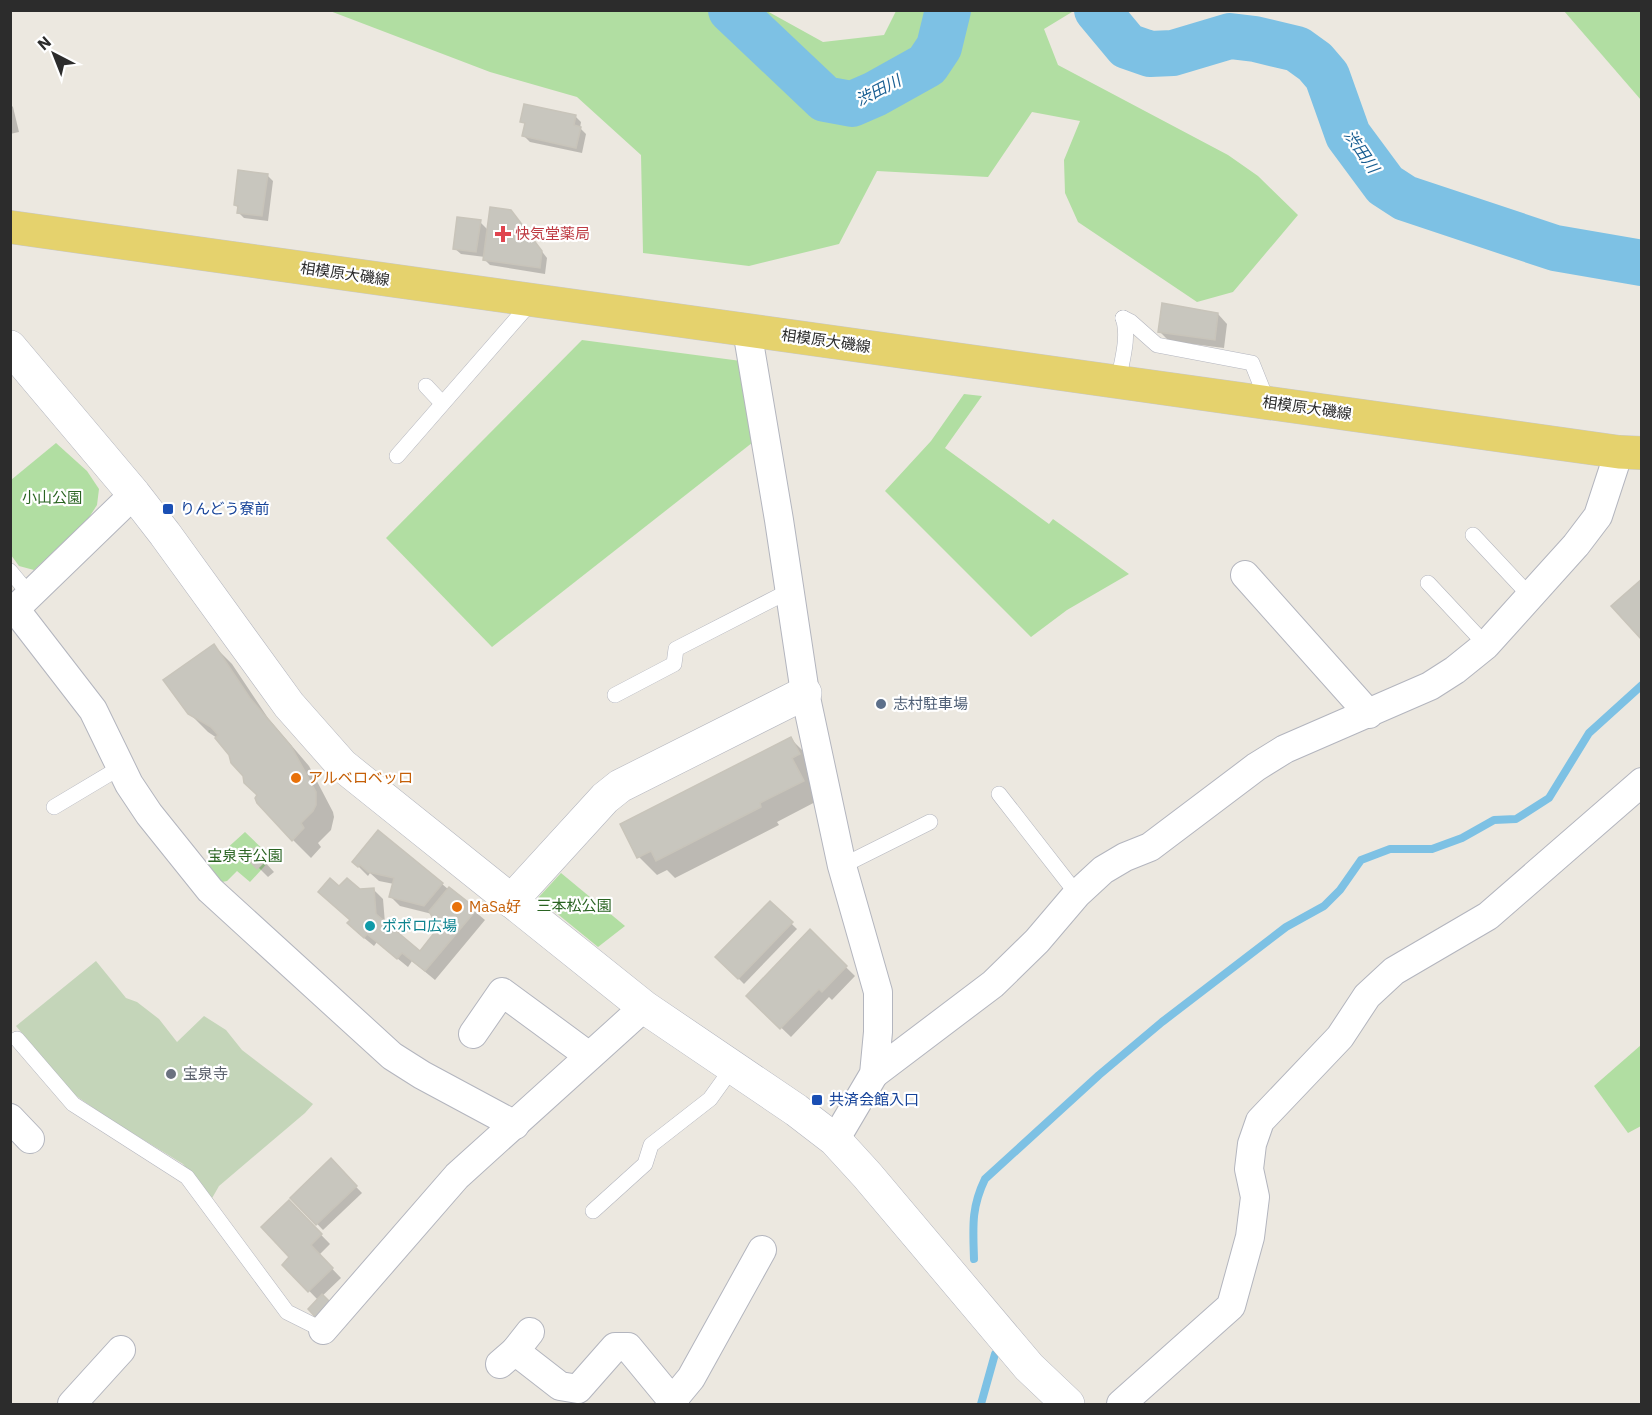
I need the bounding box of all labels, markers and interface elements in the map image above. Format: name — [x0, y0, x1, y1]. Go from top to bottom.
north arrow — [24, 24, 84, 84]
text: N — [33, 32, 55, 54]
water label: 渋田川 — [852, 69, 906, 110]
water label: 渋田川 — [1340, 126, 1385, 178]
place label: 快気堂薬局 — [515, 224, 590, 243]
marker: 快気堂薬局 — [496, 227, 510, 241]
street label: 相模原大磯線 — [299, 258, 391, 289]
street label: 相模原大磯線 — [780, 325, 872, 356]
street label: 相模原大磯線 — [1261, 392, 1353, 423]
park label: 小山公園 — [22, 488, 82, 507]
place label: りんどう寮前 — [180, 499, 270, 518]
marker: りんどう寮前 — [161, 502, 175, 516]
place label: 志村駐車場 — [893, 694, 968, 713]
marker: 志村駐車場 — [874, 697, 888, 711]
place label: アルベロベッロ — [308, 768, 413, 787]
marker: アルベロベッロ — [289, 771, 303, 785]
park label: 宝泉寺公園 — [207, 846, 283, 865]
park label: 三本松公園 — [536, 896, 612, 915]
place label: MaSa好 — [469, 897, 521, 916]
marker: MaSa好 — [450, 900, 464, 914]
place label: ポポロ広場 — [382, 916, 457, 935]
marker: ポポロ広場 — [363, 919, 377, 933]
place label: 宝泉寺 — [183, 1064, 228, 1083]
marker: 宝泉寺 — [164, 1067, 178, 1081]
place label: 共済会館入口 — [829, 1090, 919, 1109]
marker: 共済会館入口 — [810, 1093, 824, 1107]

